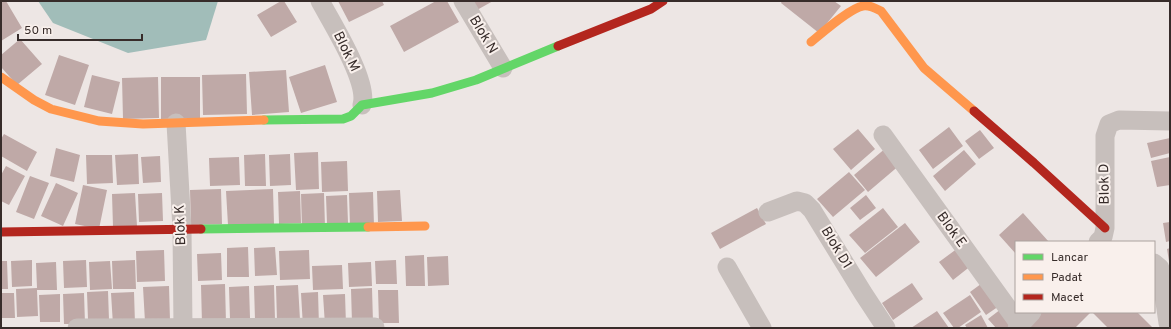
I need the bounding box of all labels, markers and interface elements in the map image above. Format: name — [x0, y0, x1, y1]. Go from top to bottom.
street label: Blok N — [465, 13, 501, 57]
scale bar — [18, 16, 142, 42]
text: 50 m — [24, 23, 52, 39]
street label: Blok M — [329, 29, 363, 75]
street label: Blok D — [1096, 163, 1114, 205]
street label: Blok K — [172, 204, 190, 246]
street label: Blok E — [932, 209, 970, 251]
street label: Blok D1 — [817, 224, 855, 272]
legend — [1015, 241, 1155, 313]
text: Lancar — [1051, 250, 1088, 266]
text: Padat — [1051, 270, 1082, 286]
text: Macet — [1051, 290, 1084, 306]

